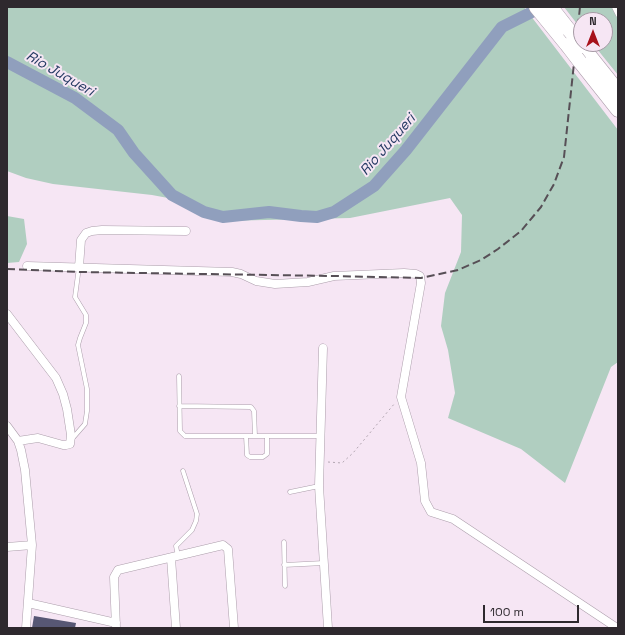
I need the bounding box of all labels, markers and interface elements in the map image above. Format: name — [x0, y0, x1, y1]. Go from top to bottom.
north arrow — [573, 12, 613, 52]
text: N — [589, 14, 597, 28]
water label: Rio Juqueri — [23, 48, 97, 100]
water label: Rio Juqueri — [357, 111, 419, 179]
scale bar — [485, 597, 581, 623]
text: 100 m — [490, 604, 524, 620]

